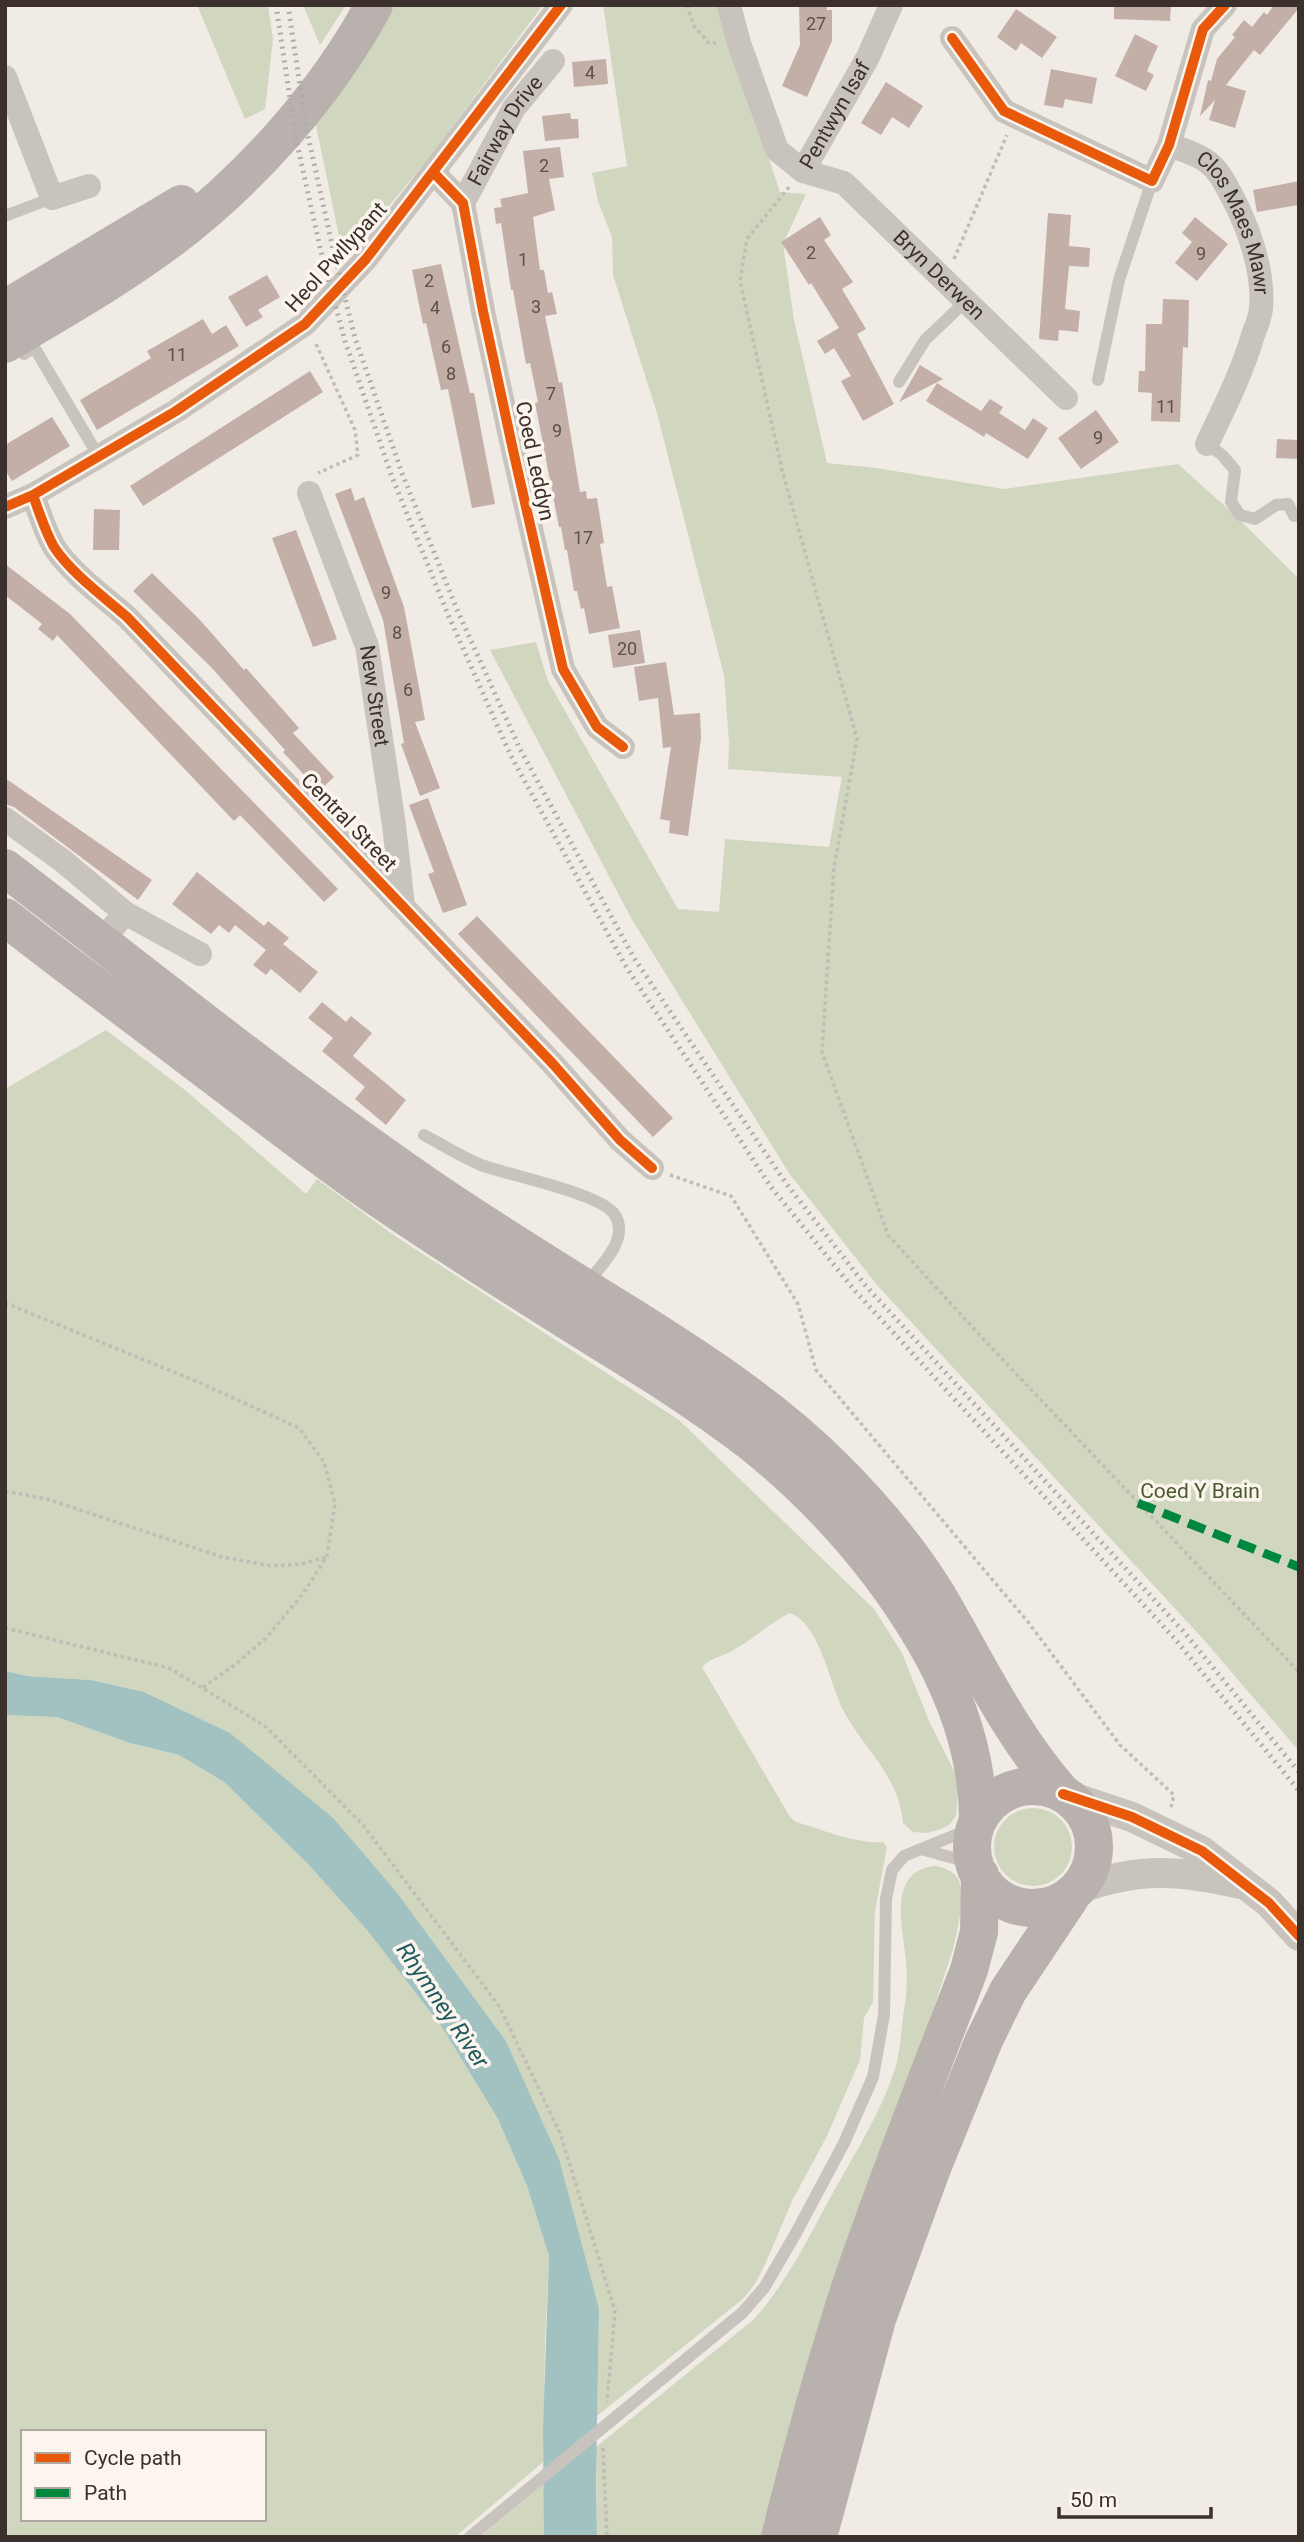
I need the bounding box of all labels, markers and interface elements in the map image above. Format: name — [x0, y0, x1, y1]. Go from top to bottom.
house number: 27 — [806, 13, 826, 34]
street label: Pentwyn Isaf — [795, 56, 876, 173]
house number: 4 — [585, 62, 595, 83]
street label: Fairway Drive — [463, 71, 548, 190]
street label: Clos Maes Mawr — [1192, 146, 1273, 295]
house number: 2 — [539, 155, 549, 176]
street label: Heol Pwllypant — [280, 197, 392, 317]
street label: Bryn Derwen — [888, 225, 990, 325]
house number: 2 — [806, 242, 816, 263]
house number: 9 — [1196, 243, 1206, 264]
house number: 1 — [518, 249, 528, 270]
house number: 2 — [424, 270, 434, 291]
house number: 3 — [531, 296, 541, 317]
house number: 4 — [430, 297, 440, 318]
house number: 6 — [441, 336, 451, 357]
house number: 11 — [167, 344, 187, 365]
house number: 8 — [446, 363, 456, 384]
house number: 7 — [546, 383, 556, 404]
house number: 11 — [1156, 396, 1176, 417]
street label: Coed Leddyn — [511, 399, 559, 523]
house number: 9 — [552, 420, 562, 441]
house number: 9 — [1093, 427, 1103, 448]
house number: 17 — [573, 527, 593, 548]
house number: 9 — [381, 582, 391, 603]
house number: 8 — [392, 622, 402, 643]
house number: 20 — [617, 638, 637, 659]
street label: New Street — [355, 643, 394, 748]
house number: 6 — [403, 679, 413, 700]
street label: Central Street — [296, 768, 402, 876]
park label: Coed Y Brain — [1140, 1479, 1260, 1503]
water label: Rhymney River — [391, 1937, 495, 2074]
legend — [21, 2430, 266, 2521]
text: Cycle path — [84, 2446, 182, 2470]
scale bar — [1059, 2476, 1211, 2520]
text: Path — [84, 2481, 127, 2505]
text: 50 m — [1070, 2488, 1117, 2512]

